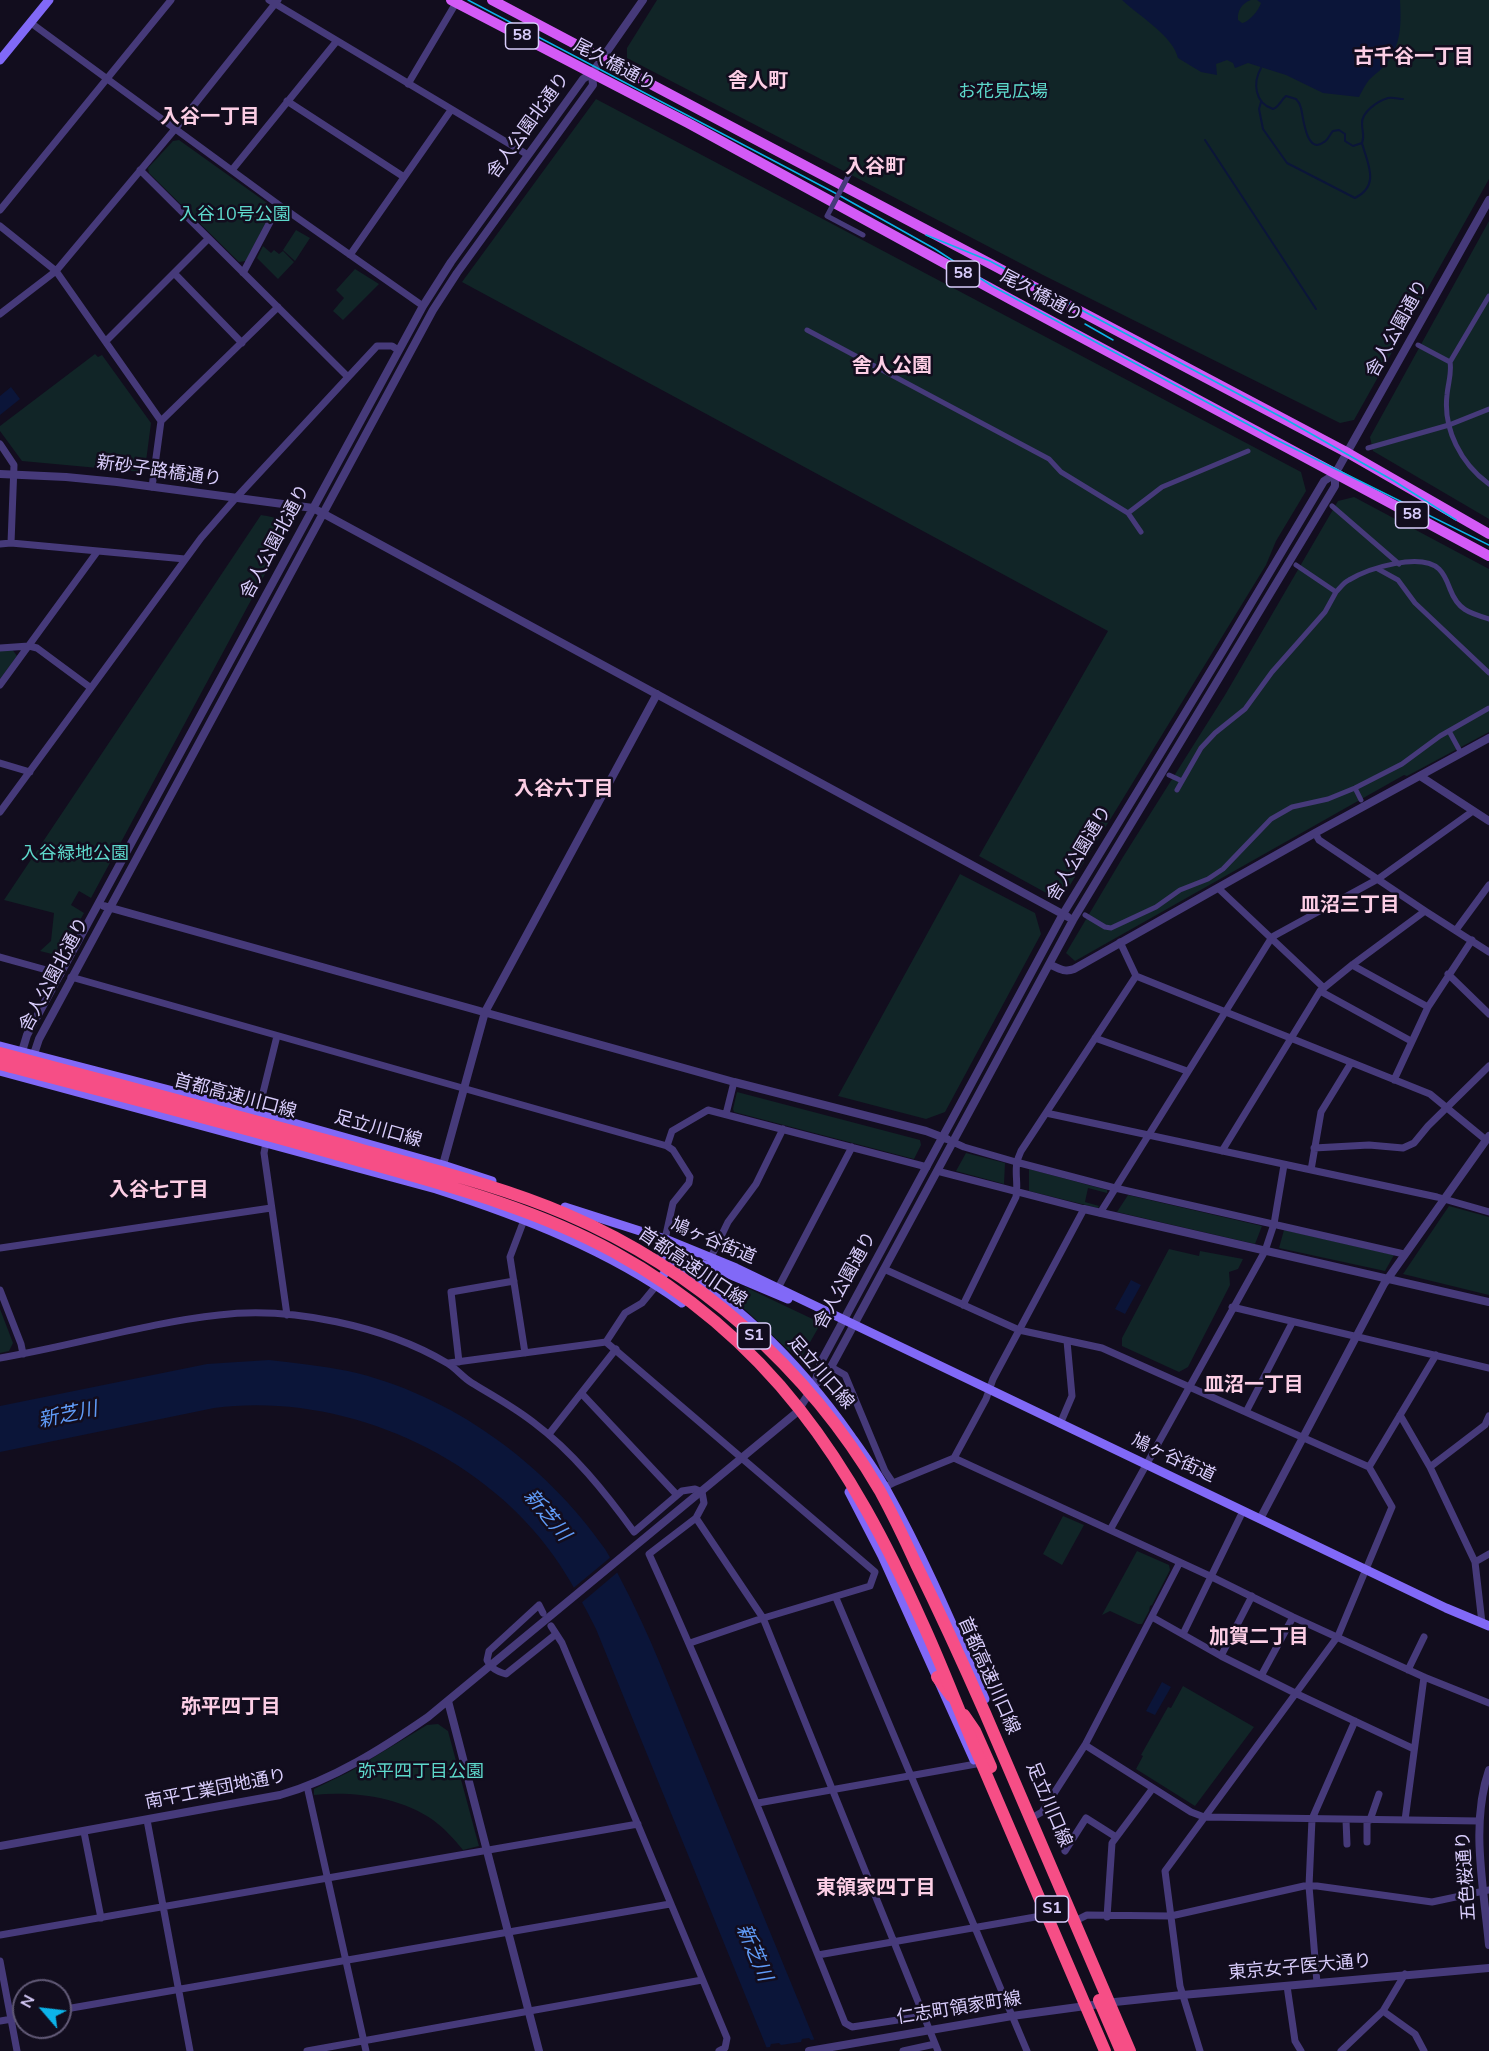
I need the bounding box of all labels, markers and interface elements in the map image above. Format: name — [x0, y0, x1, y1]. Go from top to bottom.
road number: 58 — [506, 23, 538, 49]
street label: 尾久橋通り — [569, 35, 659, 97]
district label: 古千谷一丁目 — [1354, 46, 1474, 70]
street label: 舎人公園北通り — [483, 69, 575, 183]
district label: 舎人町 — [728, 70, 788, 94]
park label: お花見広場 — [958, 82, 1048, 104]
district label: 入谷一丁目 — [160, 106, 260, 130]
district label: 入谷町 — [845, 156, 905, 180]
park label: 入谷10号公園 — [179, 205, 291, 227]
road number: 58 — [946, 261, 980, 287]
street label: 尾久橋通り — [996, 266, 1086, 328]
street label: 舎人公園通り — [1362, 277, 1434, 381]
district label: 舎人公園 — [852, 355, 932, 379]
street label: 新砂子路橋通り — [95, 453, 223, 491]
street label: 舎人公園北通り — [237, 481, 315, 603]
road number: 58 — [1396, 502, 1428, 528]
district label: 入谷六丁目 — [514, 778, 614, 802]
street label: 舎人公園通り — [1043, 802, 1117, 906]
park label: 入谷緑地公園 — [21, 844, 129, 866]
district label: 皿沼三丁目 — [1300, 894, 1400, 918]
street label: 舎人公園北通り — [16, 914, 94, 1036]
street label: 首都高速川口線 — [171, 1070, 299, 1124]
street label: 足立川口線 — [332, 1107, 424, 1153]
district label: 入谷七丁目 — [109, 1179, 209, 1203]
street label: 鳩ヶ谷街道 — [667, 1214, 759, 1270]
street label: 首都高速川口線 — [634, 1224, 750, 1312]
street label: 舎人公園通り — [810, 1229, 882, 1333]
road number: S1 — [738, 1323, 771, 1349]
street label: 足立川口線 — [782, 1332, 858, 1414]
district label: 皿沼一丁目 — [1204, 1374, 1304, 1398]
water label: 新芝川 — [36, 1398, 100, 1434]
street label: 鳩ヶ谷街道 — [1128, 1430, 1218, 1488]
water label: 新芝川 — [518, 1485, 574, 1547]
street label: 首都高速川口線 — [953, 1614, 1023, 1738]
district label: 加賀二丁目 — [1209, 1626, 1309, 1650]
district label: 弥平四丁目 — [181, 1696, 281, 1720]
street label: 足立川口線 — [1020, 1759, 1076, 1851]
park label: 弥平四丁目公園 — [358, 1762, 484, 1784]
street label: 南平工業団地通り — [143, 1766, 289, 1814]
street label: 五色桜通り — [1453, 1830, 1481, 1922]
district label: 東領家四丁目 — [816, 1877, 936, 1901]
road number: S1 — [1036, 1896, 1068, 1922]
water label: 新芝川 — [730, 1921, 776, 1985]
street label: 東京女子医大通り — [1227, 1951, 1373, 1985]
north arrow — [12, 1979, 72, 2039]
street label: 仁志町領家町線 — [895, 1988, 1023, 2030]
text: N — [15, 1991, 40, 2012]

